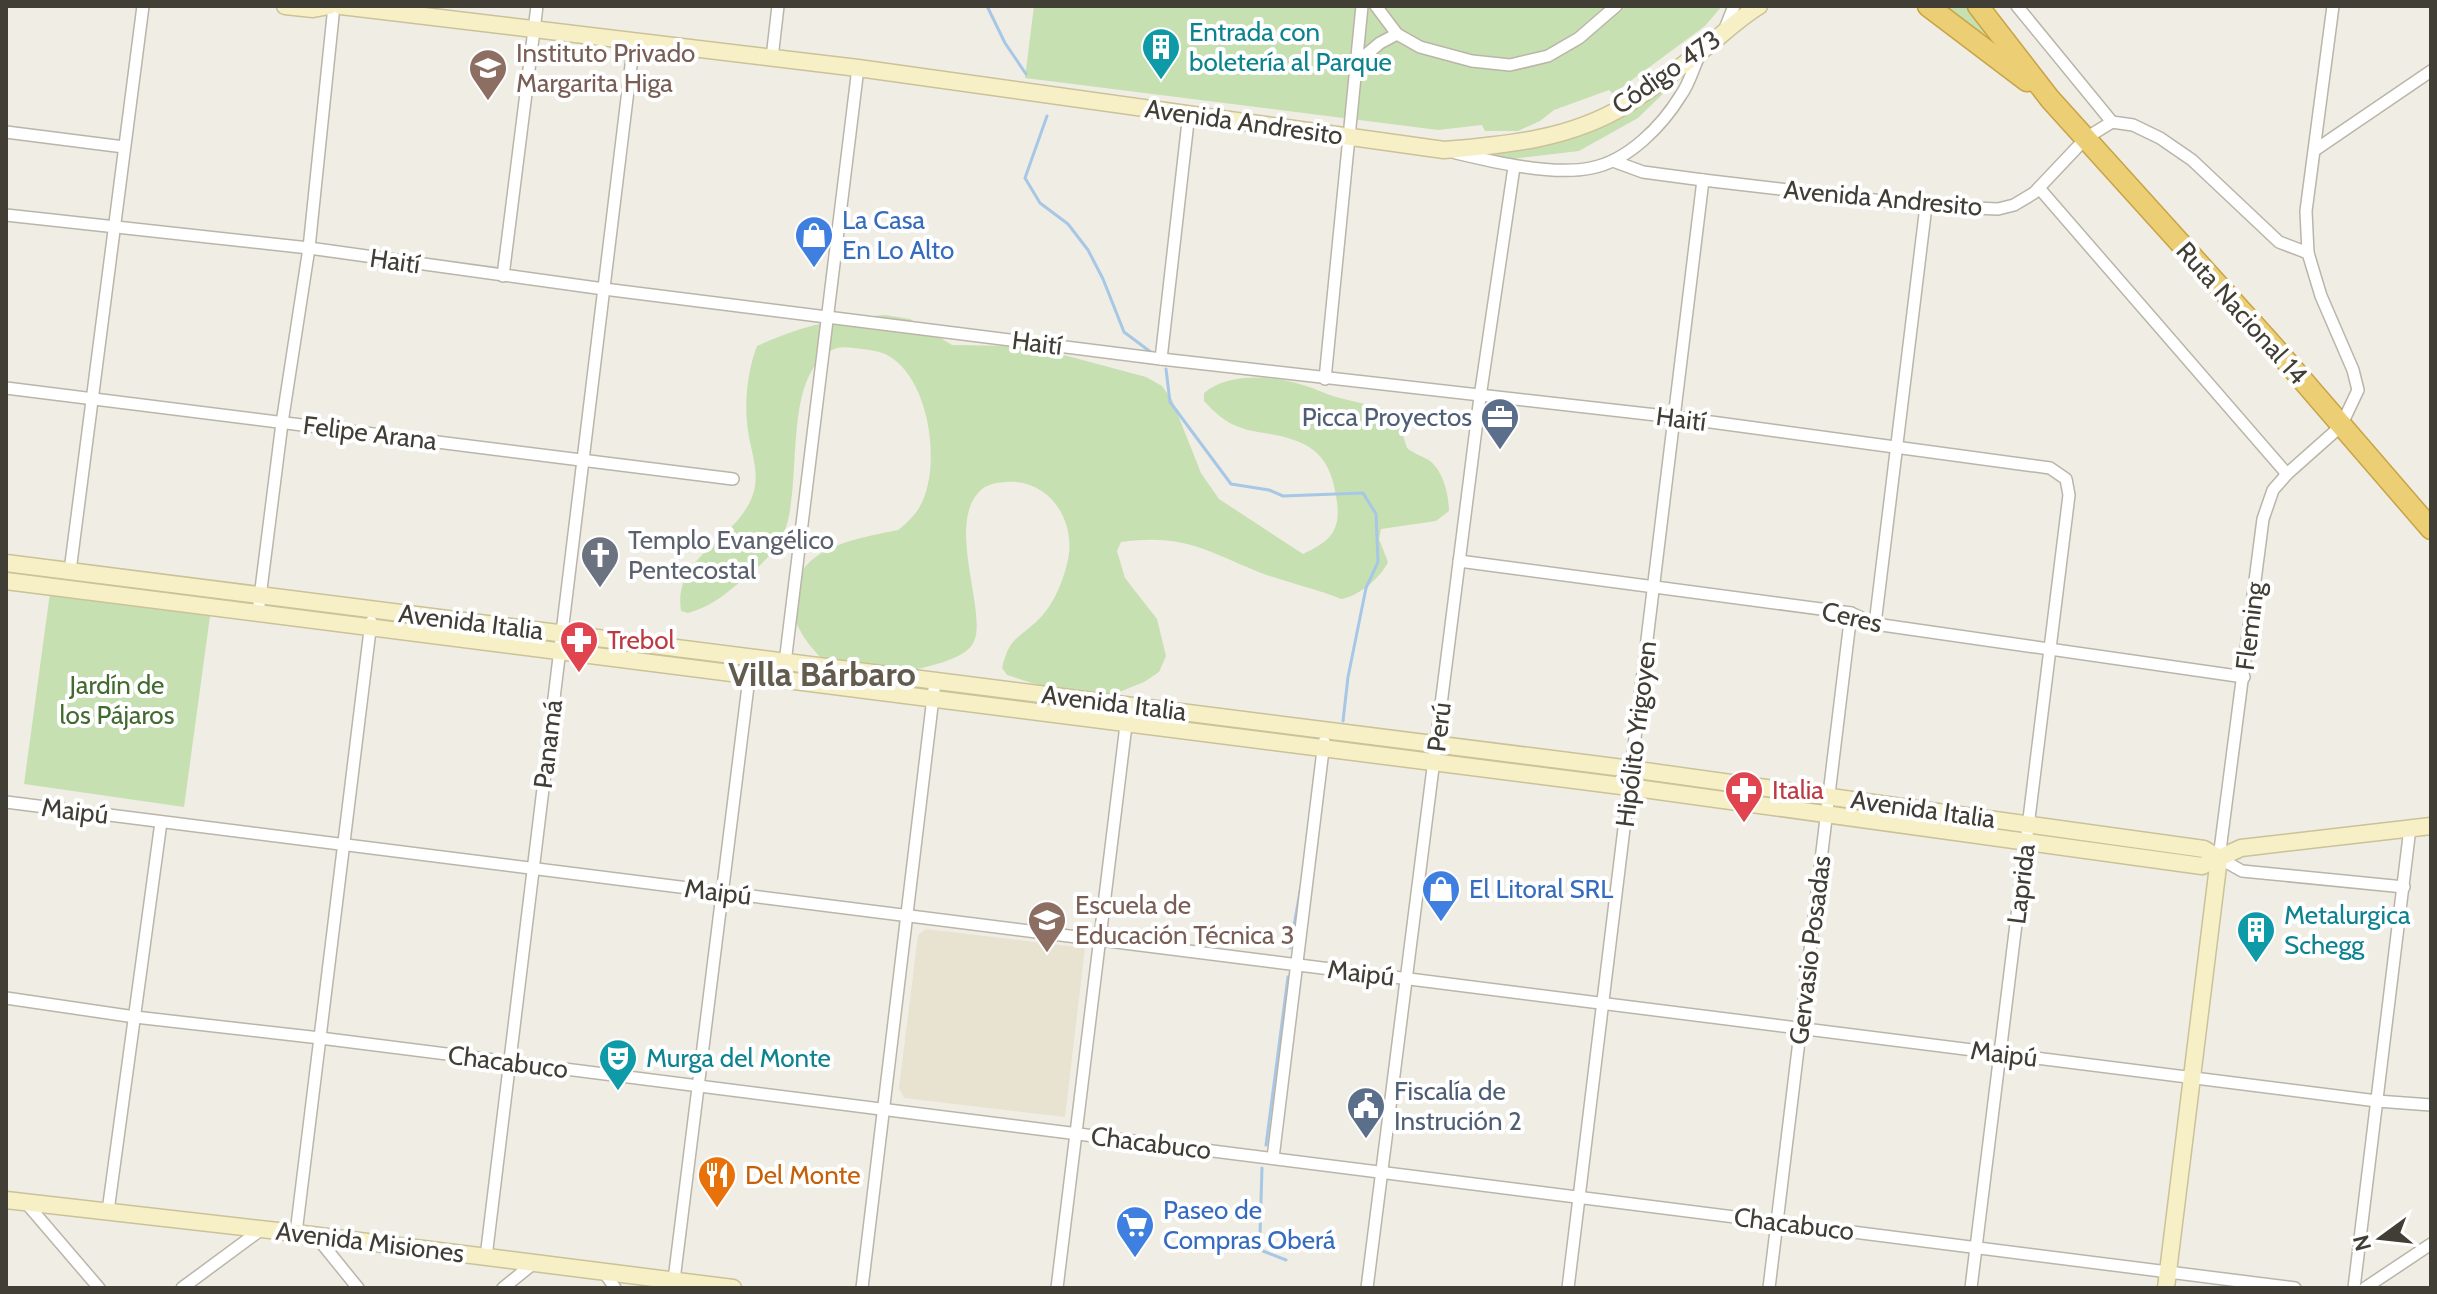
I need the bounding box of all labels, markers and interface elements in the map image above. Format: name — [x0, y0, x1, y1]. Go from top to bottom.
place label: Entrada con boletería al Parque — [1189, 16, 1392, 78]
street label: Código 473 — [1606, 23, 1726, 121]
building icon: Entrada con boletería al Parque — [1140, 26, 1182, 81]
place label: Instituto Privado Margarita Higa — [516, 37, 695, 99]
school or university icon: Instituto Privado Margarita Higa — [467, 47, 509, 102]
street label: Avenida Andresito — [1143, 92, 1345, 152]
street label: Avenida Andresito — [1782, 173, 1984, 223]
place label: La Casa En Lo Alto — [842, 204, 954, 266]
shop icon: La Casa En Lo Alto — [793, 214, 835, 269]
street label: Ruta Nacional 14 — [2170, 235, 2314, 391]
street label: Haití — [368, 242, 423, 280]
street label: Haití — [1010, 324, 1064, 362]
office icon: Picca Proyectos — [1479, 396, 1521, 451]
street label: Haití — [1654, 400, 1708, 438]
place label: Picca Proyectos — [1302, 401, 1472, 433]
street label: Felipe Arana — [301, 409, 439, 457]
place label: Templo Evangélico Pentecostal — [628, 524, 834, 586]
church icon: Templo Evangélico Pentecostal — [579, 534, 621, 589]
street label: Fleming — [2229, 579, 2271, 672]
street label: Ceres — [1819, 595, 1886, 639]
street label: Avenida Italia — [397, 597, 546, 647]
pharmacy icon: Trebol — [558, 619, 600, 674]
place label: Trebol — [607, 624, 675, 656]
street label: Hipólito Yrigoyen — [1609, 639, 1663, 829]
district label: Villa Bárbaro — [728, 653, 916, 695]
park label: Jardín de los Pájaros — [60, 669, 175, 731]
street label: Avenida Italia — [1040, 678, 1189, 728]
street label: Panamá — [527, 697, 569, 790]
street label: Perú — [1420, 700, 1458, 754]
pharmacy icon: Italia — [1723, 769, 1765, 824]
place label: Italia — [1772, 774, 1824, 806]
street label: Avenida Italia — [1849, 783, 1998, 835]
street label: Maipú — [40, 791, 110, 831]
street label: Laprida — [2000, 842, 2042, 926]
street label: Gervasio Posadas — [1783, 853, 1837, 1046]
shop icon: El Litoral SRL — [1420, 868, 1462, 923]
street label: Maipú — [683, 872, 753, 912]
place label: El Litoral SRL — [1469, 873, 1613, 905]
place label: Escuela de Educación Técnica 3 — [1075, 889, 1295, 951]
school or university icon: Escuela de Educación Técnica 3 — [1026, 899, 1068, 954]
place label: Metalurgica Schegg — [2284, 899, 2411, 961]
building icon: Metalurgica Schegg — [2235, 909, 2277, 964]
street label: Maipú — [1326, 953, 1396, 993]
street label: Maipú — [1969, 1034, 2039, 1074]
theatre icon: Murga del Monte — [597, 1037, 639, 1092]
street label: Chacabuco — [446, 1039, 570, 1085]
place label: Murga del Monte — [646, 1042, 831, 1074]
place label: Fiscalía de Instrución 2 — [1394, 1075, 1522, 1137]
public building icon: Fiscalía de Instrución 2 — [1345, 1085, 1387, 1140]
street label: Chacabuco — [1089, 1120, 1213, 1166]
restaurant icon: Del Monte — [696, 1154, 738, 1209]
place label: Del Monte — [745, 1159, 860, 1191]
place label: Paseo de Compras Oberá — [1163, 1194, 1336, 1256]
north arrow — [2341, 1198, 2421, 1278]
street label: Chacabuco — [1732, 1201, 1856, 1247]
supermarket icon: Paseo de Compras Oberá — [1114, 1204, 1156, 1259]
street label: Avenida Misiones — [274, 1215, 466, 1269]
text: N — [2347, 1232, 2377, 1254]

